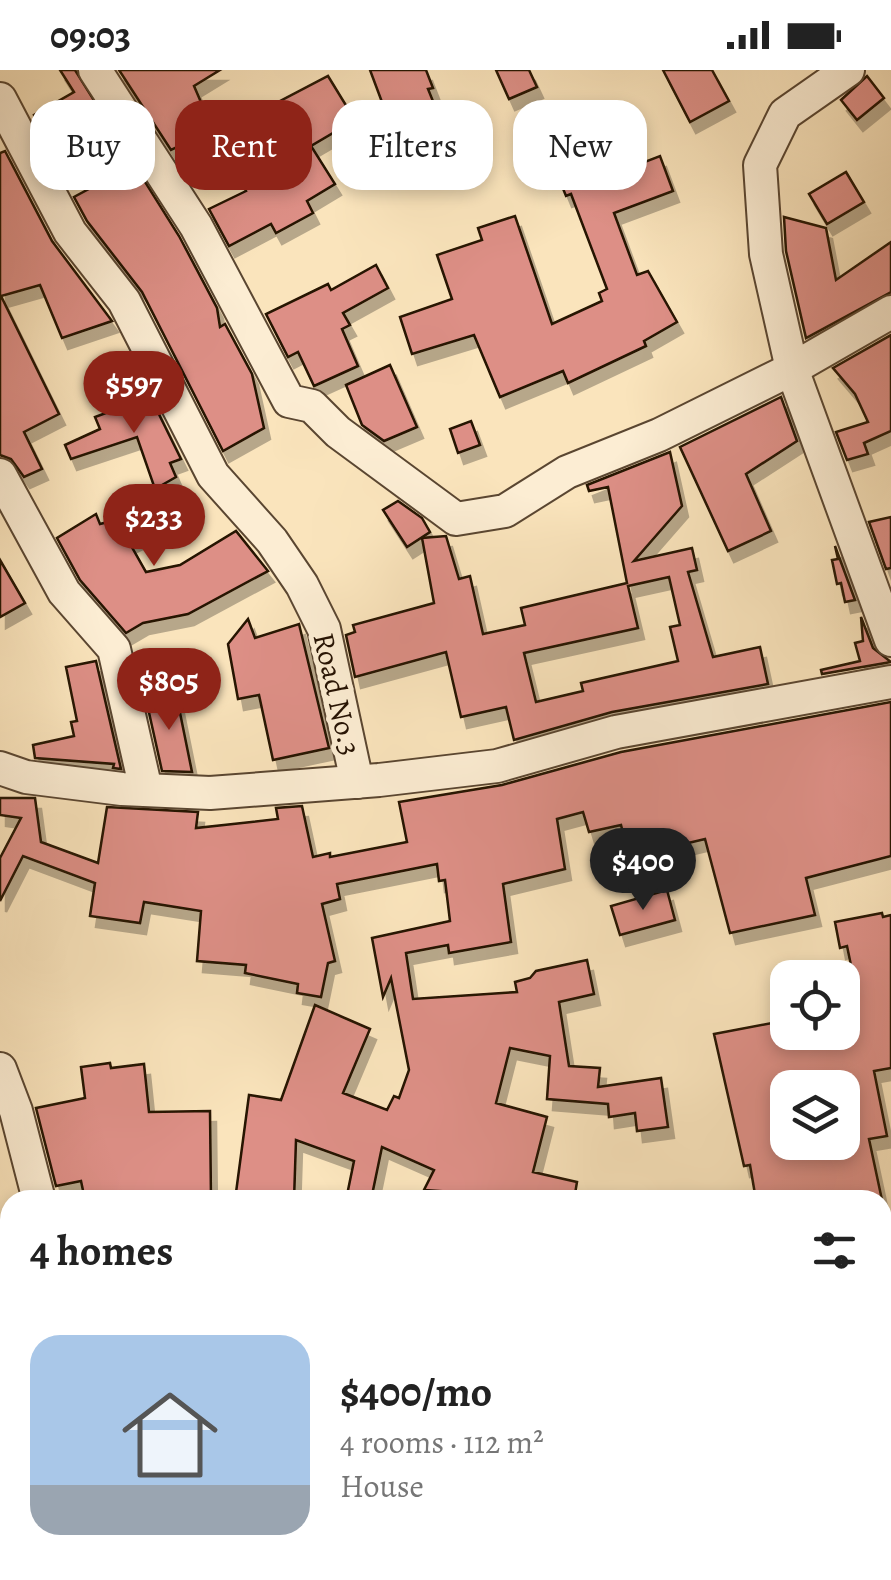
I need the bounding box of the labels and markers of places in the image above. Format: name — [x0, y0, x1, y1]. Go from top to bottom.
pin: $597 — [75, 351, 193, 436]
pin: $233 — [95, 484, 213, 569]
pin: $805 — [110, 648, 228, 733]
pin: $400 — [584, 828, 702, 913]

